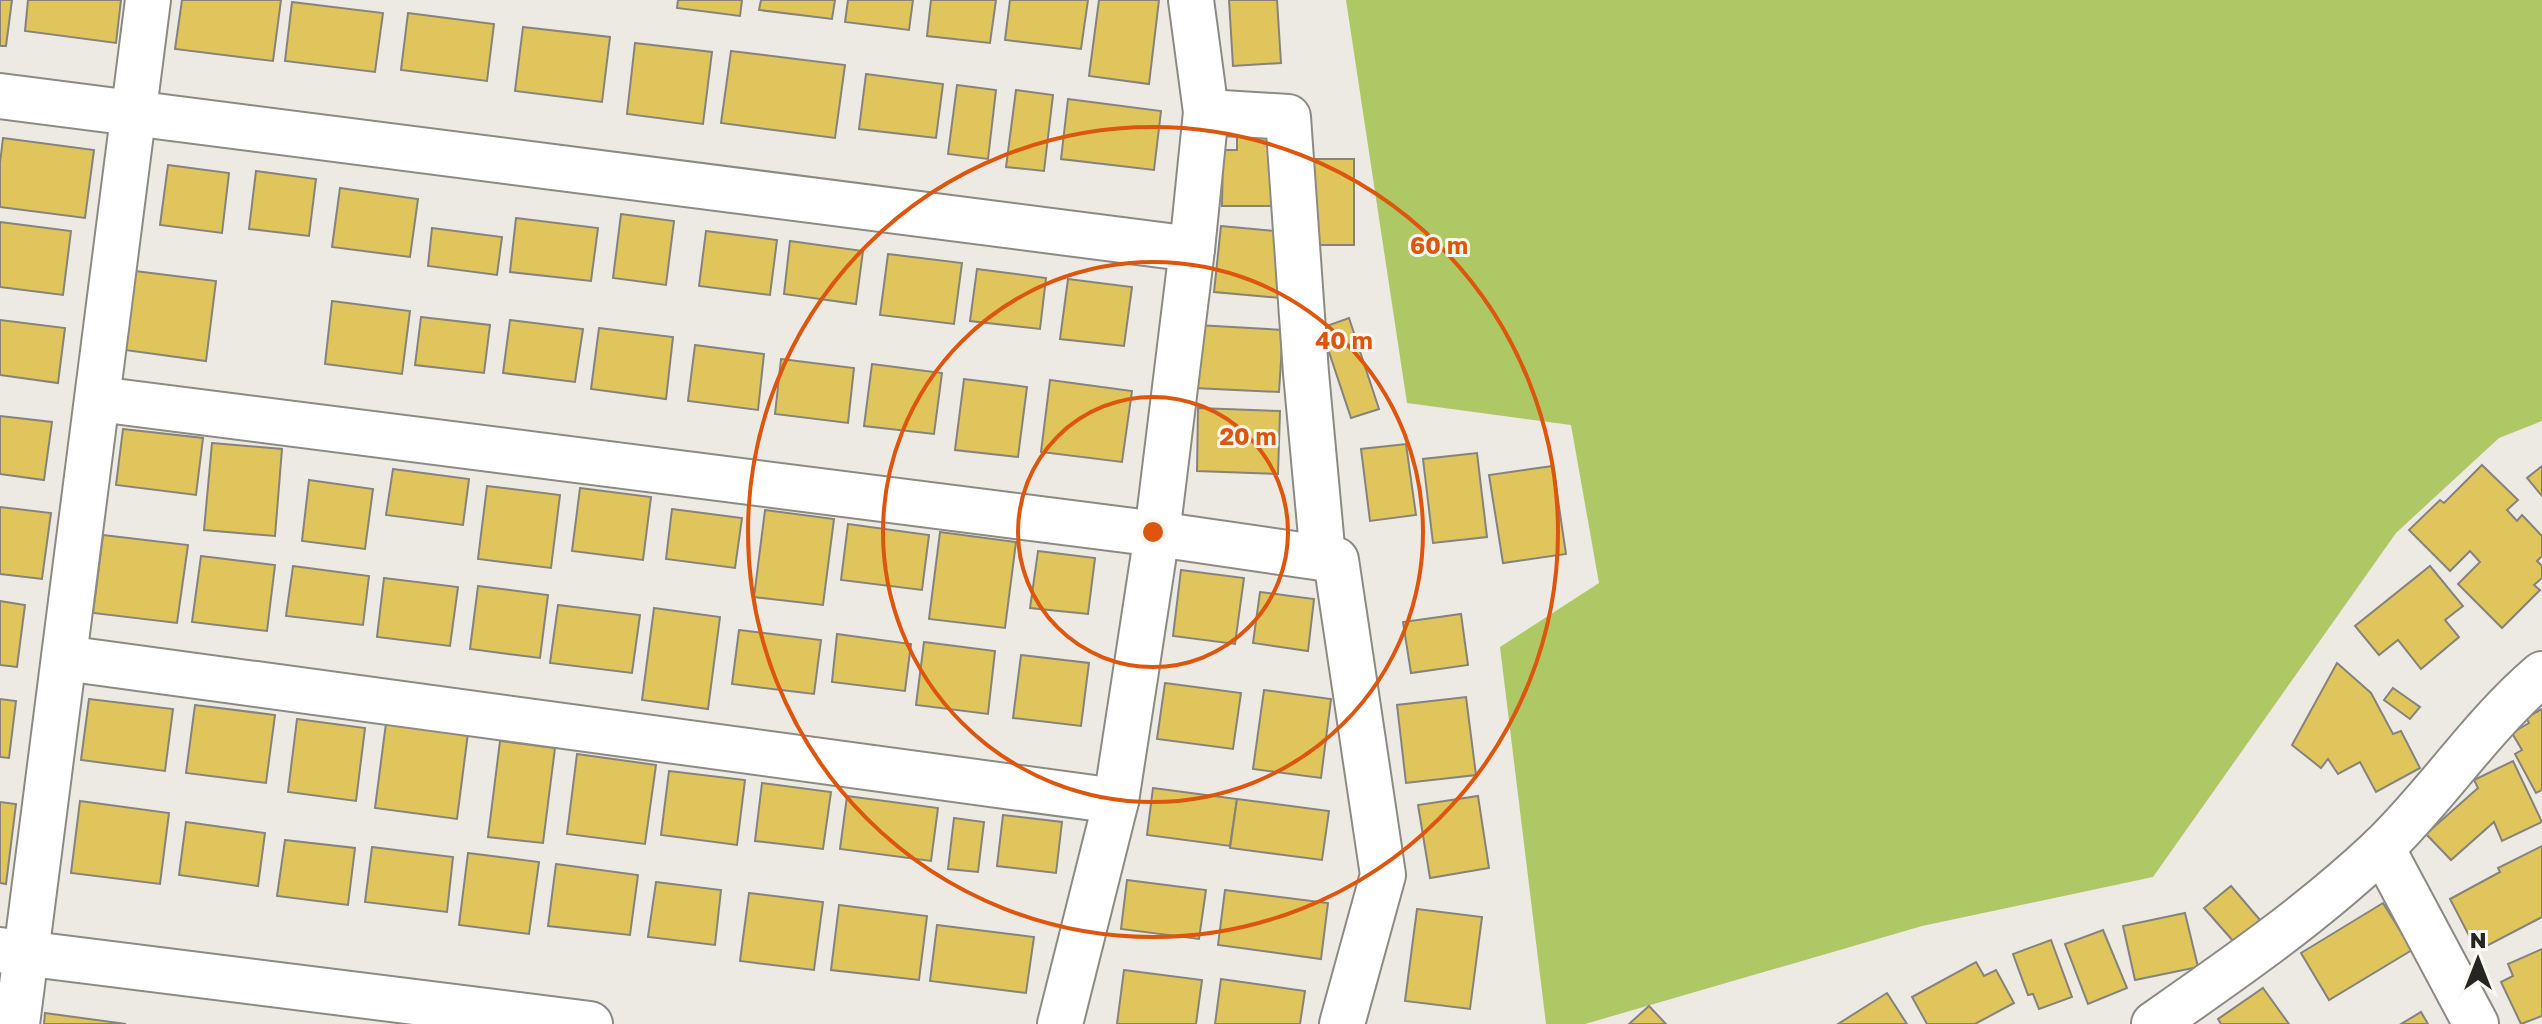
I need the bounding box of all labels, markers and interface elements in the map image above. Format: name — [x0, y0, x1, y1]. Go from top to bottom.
text: 60 m — [1410, 230, 1468, 259]
text: 40 m — [1315, 325, 1373, 354]
text: 20 m — [1219, 421, 1277, 450]
centre of rings — [1139, 518, 1167, 546]
north arrow — [2438, 920, 2518, 1000]
text: N — [2470, 926, 2486, 953]

